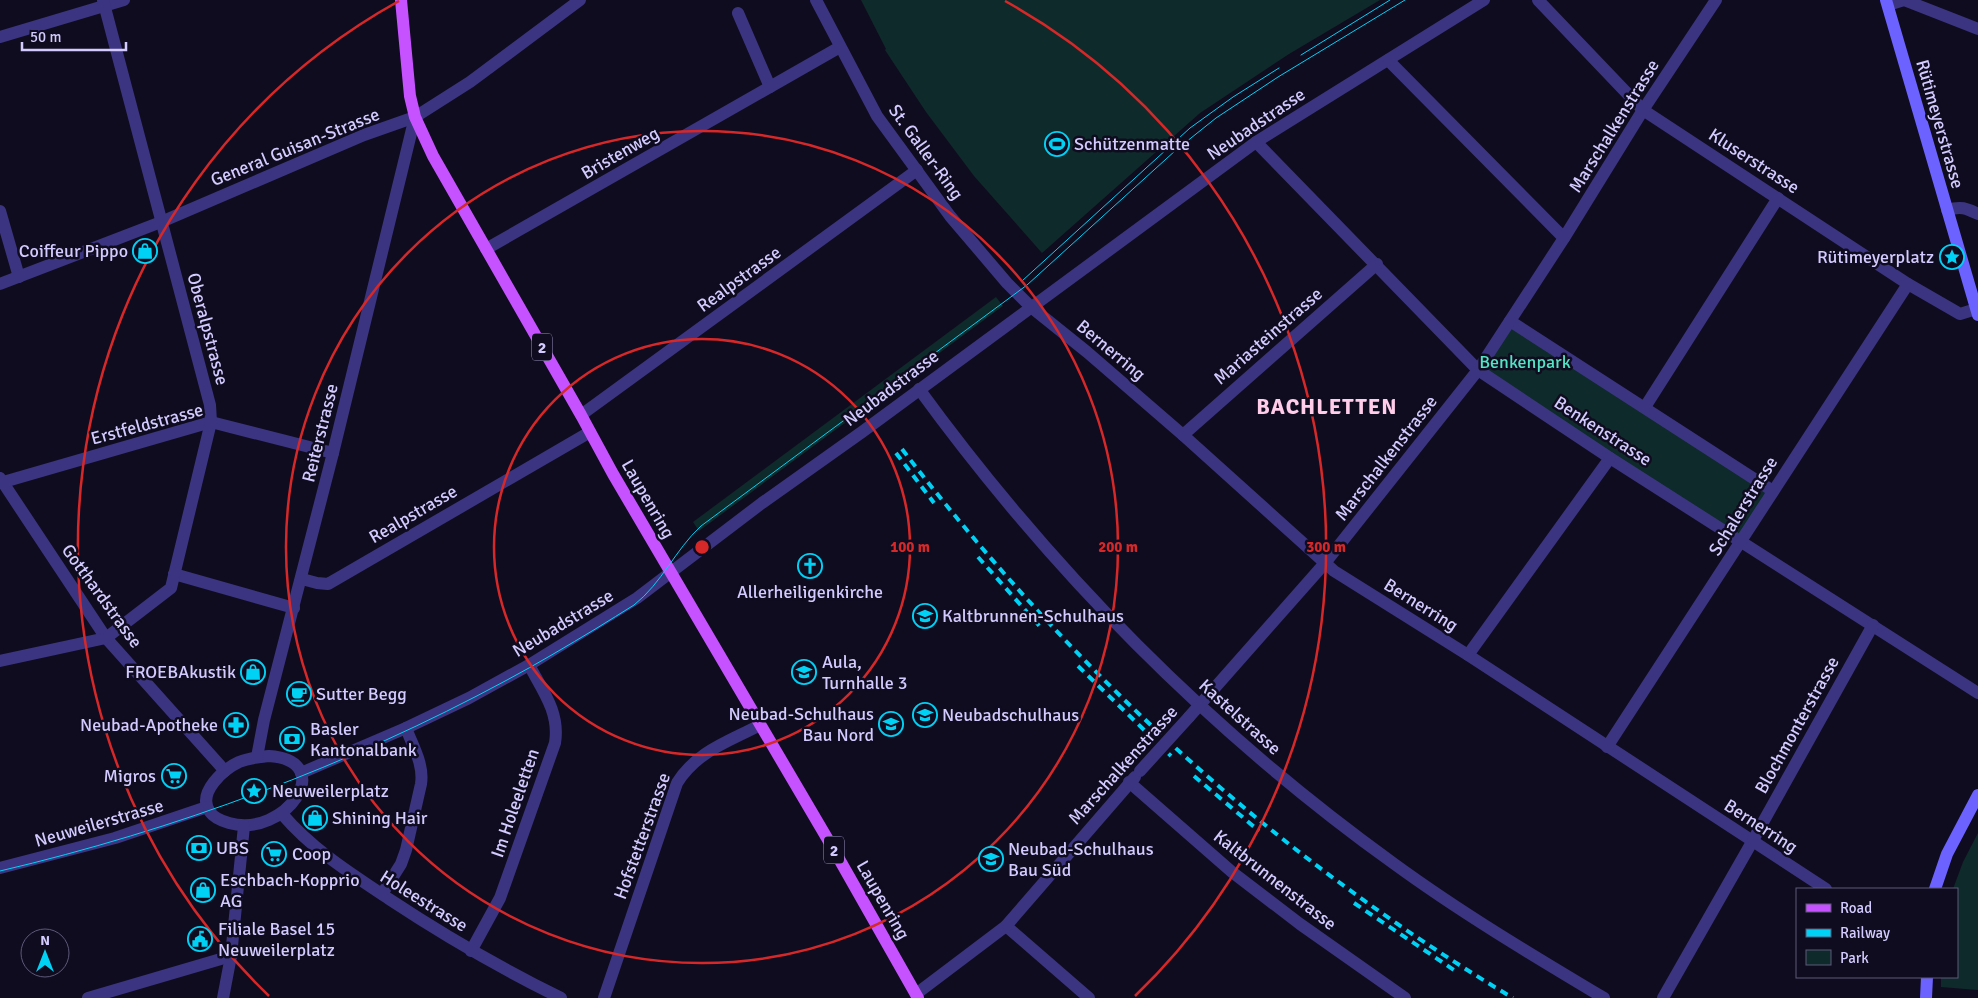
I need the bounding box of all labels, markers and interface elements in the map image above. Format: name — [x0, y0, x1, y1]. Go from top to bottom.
scale bar — [22, 20, 126, 52]
text: 50 m — [30, 28, 61, 46]
street label: Marschalkenstrasse — [1564, 55, 1664, 197]
street label: Rütimeyerstrasse — [1911, 57, 1969, 191]
street label: Neubadstrasse — [1203, 83, 1309, 165]
street label: St. Galler-Ring — [884, 100, 968, 204]
street label: General Guisan-Strasse — [207, 103, 383, 191]
street label: Bristenweg — [577, 122, 663, 184]
street label: Kluserstrasse — [1705, 124, 1803, 198]
sports icon: Schützenmatte — [1044, 131, 1070, 157]
place label: Schützenmatte — [1074, 133, 1190, 155]
shop icon: Coiffeur Pippo — [132, 238, 158, 264]
place label: Coiffeur Pippo — [19, 240, 128, 262]
street label: Realpstrasse — [693, 241, 785, 317]
place icon: Rütimeyerplatz — [1939, 244, 1965, 270]
place label: Rütimeyerplatz — [1817, 246, 1934, 268]
street label: Oberalpstrasse — [182, 270, 234, 388]
street label: Mariasteinstrasse — [1209, 283, 1327, 389]
street label: Bernerring — [1072, 315, 1150, 385]
road number: 2 — [532, 334, 552, 361]
street label: Neubadstrasse — [839, 345, 943, 431]
park label: Benkenpark — [1479, 351, 1571, 373]
street label: Reiterstrasse — [297, 381, 343, 485]
street label: Marschalkenstrasse — [1330, 391, 1442, 525]
street label: Benkenstrasse — [1550, 391, 1656, 471]
district label: BACHLETTEN — [1256, 393, 1398, 420]
street label: Erstfeldstrasse — [88, 398, 206, 450]
street label: Schalerstrasse — [1704, 452, 1782, 560]
street label: Laupenring — [617, 456, 679, 542]
street label: Realpstrasse — [365, 480, 461, 548]
centre of rings — [693, 538, 711, 556]
text: 100 m — [890, 538, 930, 556]
text: 200 m — [1098, 538, 1138, 556]
text: 300 m — [1306, 538, 1346, 556]
street label: Gotthardstrasse — [57, 540, 147, 652]
church icon: Allerheiligenkirche — [797, 553, 823, 579]
street label: Bernerring — [1380, 574, 1462, 636]
place label: Allerheiligenkirche — [737, 581, 883, 603]
street label: Neubadstrasse — [509, 584, 617, 662]
school or university icon: Kaltbrunnen-Schulhaus — [912, 603, 938, 629]
place label: Kaltbrunnen-Schulhaus — [942, 605, 1124, 627]
place label: Aula, Turnhalle 3 — [822, 651, 907, 694]
street label: Blochmonterstrasse — [1750, 653, 1844, 797]
shop icon: FROEBAkustik — [240, 659, 266, 685]
school or university icon: Aula, Turnhalle 3 — [791, 659, 817, 685]
place label: FROEBAkustik — [125, 661, 236, 683]
street label: Kastelstrasse — [1194, 674, 1286, 760]
cafe icon: Sutter Begg — [286, 681, 312, 707]
place label: Sutter Begg — [316, 683, 407, 705]
street label: Marschalkenstrasse — [1064, 701, 1182, 829]
school or university icon: Neubadschulhaus — [912, 702, 938, 728]
place label: Neubad-Schulhaus Bau Nord — [728, 703, 874, 746]
place label: Neubadschulhaus — [942, 704, 1079, 726]
school or university icon: Neubad-Schulhaus Bau Nord — [878, 711, 904, 737]
pharmacy icon: Neubad-Apotheke — [223, 712, 249, 738]
place label: Neubad-Apotheke — [80, 714, 218, 736]
place label: Basler Kantonalbank — [310, 718, 417, 761]
bank icon: Basler Kantonalbank — [279, 726, 305, 752]
street label: Im Holeeletten — [486, 746, 544, 860]
supermarket icon: Migros — [161, 763, 187, 789]
place label: Migros — [104, 765, 156, 787]
street label: Hofstetterstrasse — [609, 770, 675, 902]
place icon: Neuweilerplatz — [241, 778, 267, 804]
place label: Neuweilerplatz — [272, 780, 389, 802]
street label: Neuweilerstrasse — [32, 794, 166, 852]
street label: Bernerring — [1720, 794, 1802, 858]
shop icon: Shining Hair — [302, 805, 328, 831]
place label: Shining Hair — [332, 807, 428, 829]
street label: Kaltbrunnenstrasse — [1209, 825, 1341, 935]
bank icon: UBS — [186, 835, 212, 861]
road number: 2 — [824, 836, 844, 864]
place label: UBS — [216, 837, 249, 859]
place label: Neubad-Schulhaus Bau Süd — [1008, 838, 1154, 881]
supermarket icon: Coop — [261, 841, 287, 867]
place label: Coop — [292, 843, 331, 865]
school or university icon: Neubad-Schulhaus Bau Süd — [978, 846, 1004, 872]
street label: Laupenring — [852, 857, 914, 943]
street label: Holeestrasse — [376, 865, 472, 937]
place label: Eschbach-Kopprio AG — [220, 869, 360, 912]
shop icon: Eschbach-Kopprio AG — [190, 877, 216, 903]
legend — [1796, 888, 1958, 978]
text: Road — [1840, 899, 1872, 917]
place label: Filiale Basel 15 Neuweilerplatz — [218, 918, 335, 961]
text: Railway — [1840, 924, 1890, 942]
public building icon: Filiale Basel 15 Neuweilerplatz — [187, 926, 213, 952]
north arrow — [20, 928, 70, 978]
text: N — [40, 932, 50, 949]
text: Park — [1840, 949, 1869, 967]

